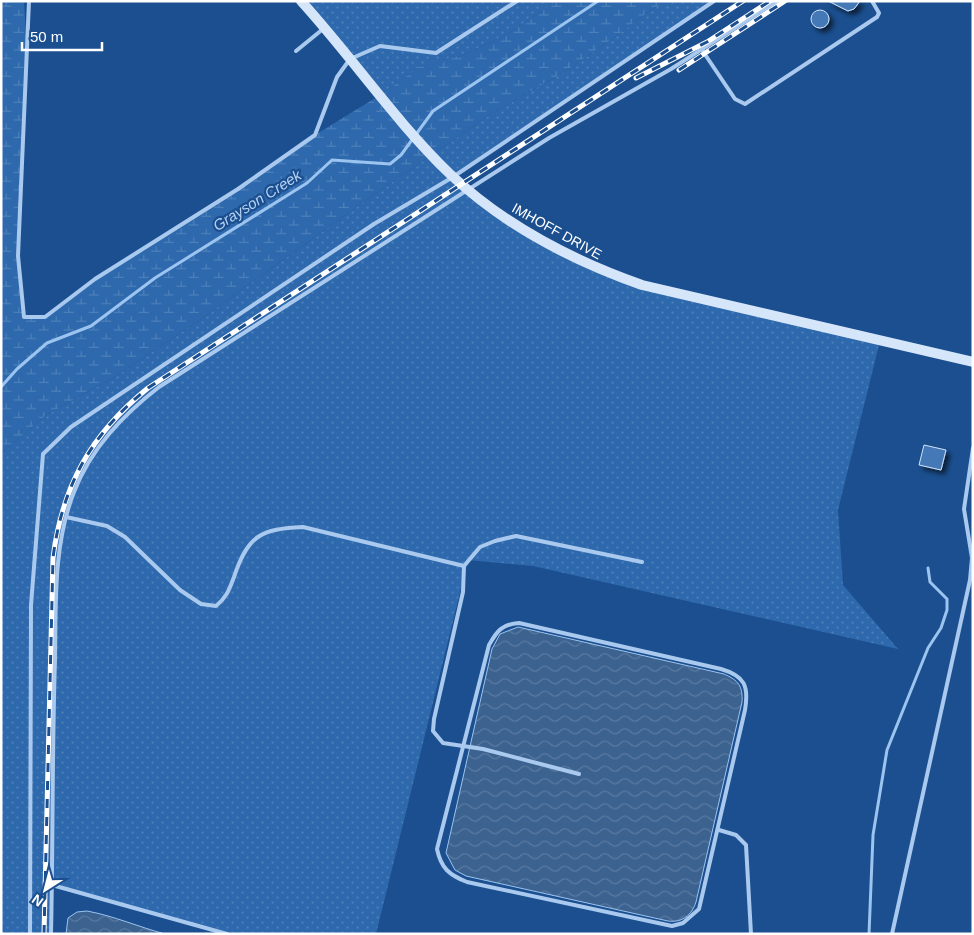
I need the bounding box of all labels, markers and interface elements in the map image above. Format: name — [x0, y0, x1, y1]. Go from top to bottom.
scale bar — [22, 20, 102, 52]
text: 50 m — [30, 28, 63, 45]
water label: Grayson Creek — [210, 165, 306, 234]
street label: IMHOFF DRIVE — [509, 200, 605, 262]
north arrow — [20, 865, 70, 915]
text: N — [29, 891, 46, 910]

